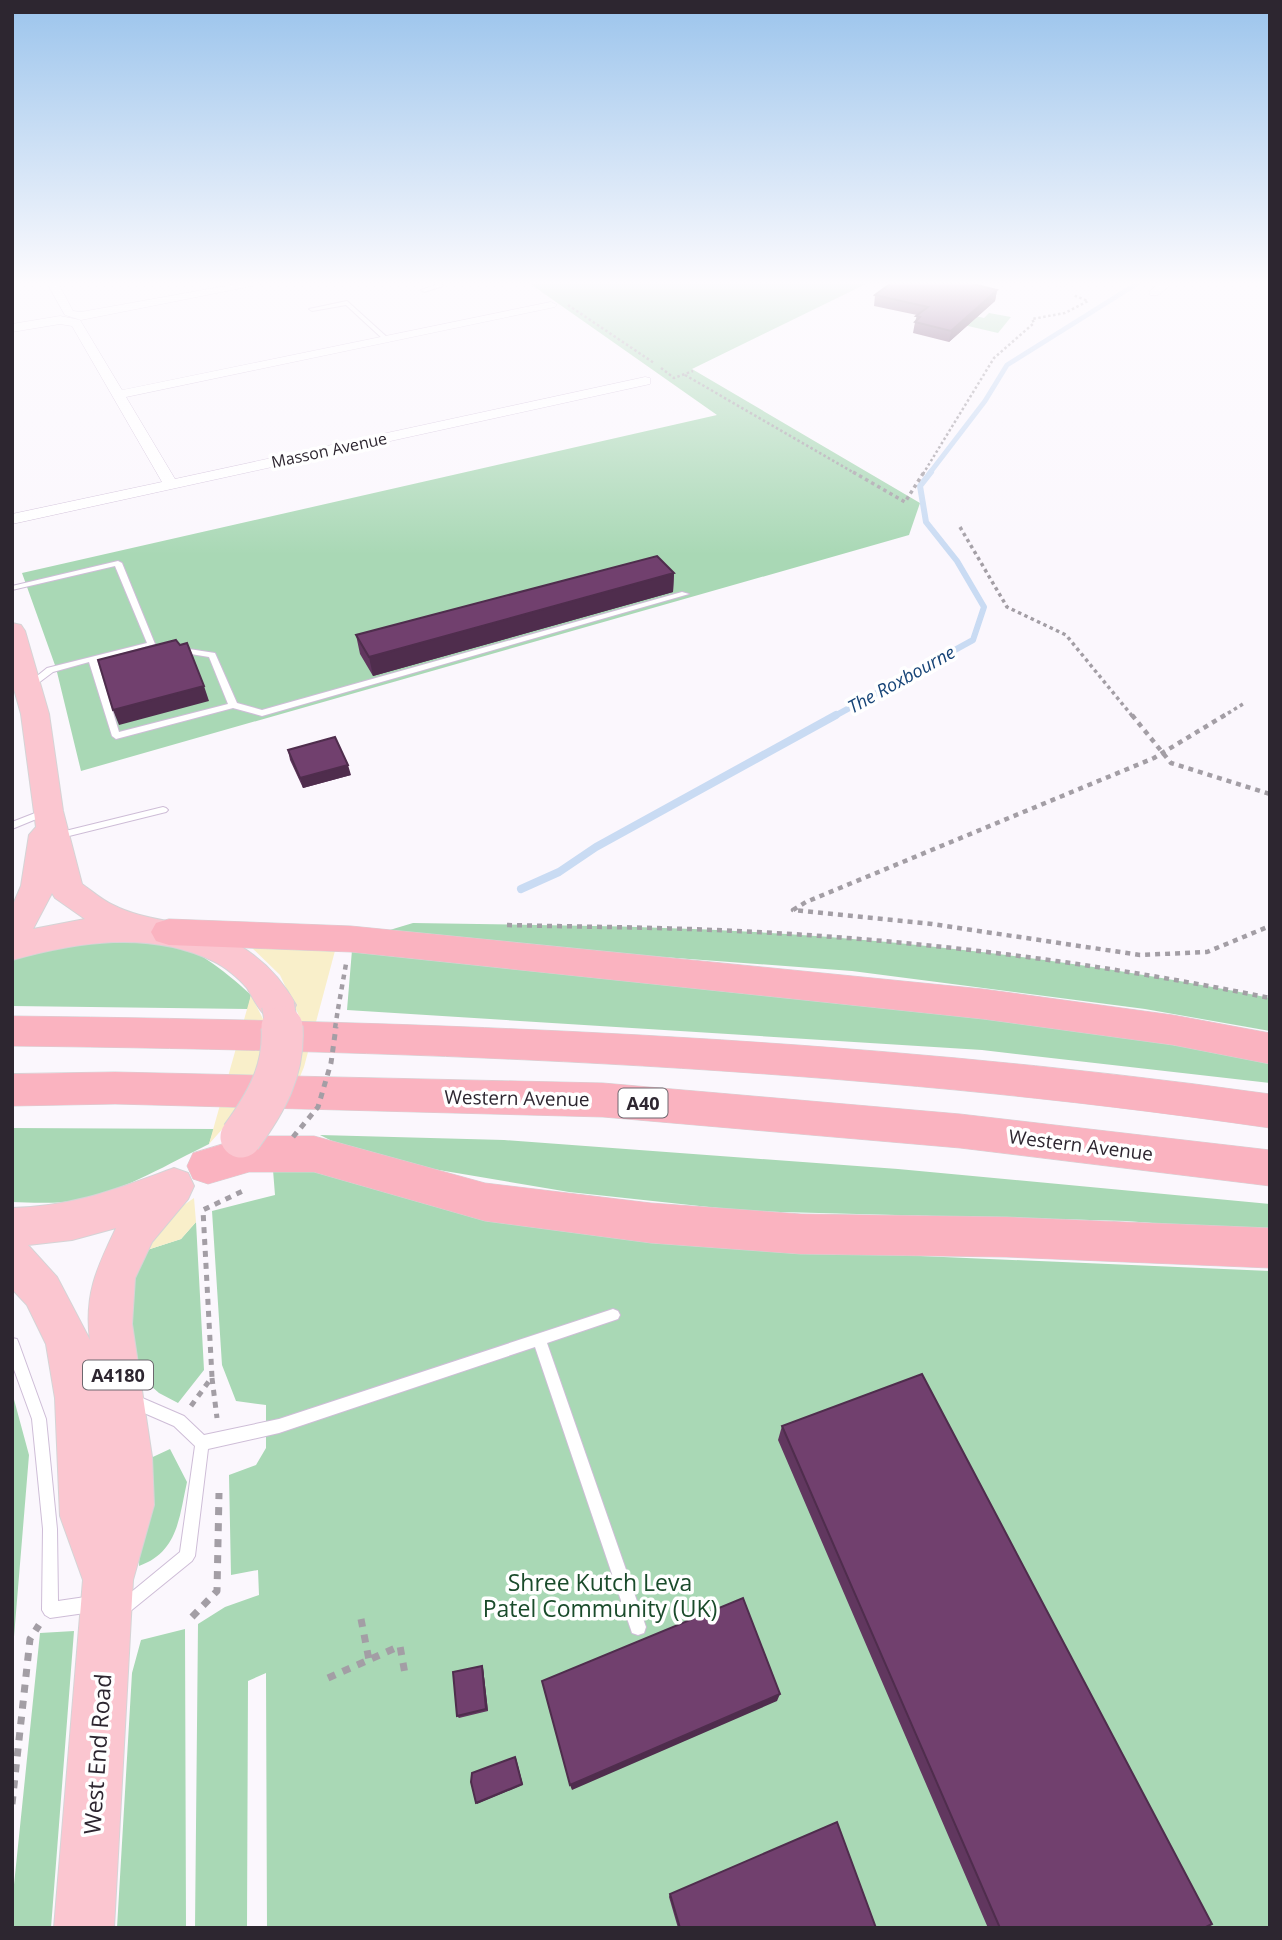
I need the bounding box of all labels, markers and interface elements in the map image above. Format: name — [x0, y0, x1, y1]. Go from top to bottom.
street label: Masson Avenue — [269, 427, 389, 473]
water label: The Roxbourne — [843, 640, 959, 718]
street label: Western Avenue — [444, 1084, 590, 1112]
road number: A40 — [618, 1088, 668, 1118]
street label: Western Avenue — [1007, 1123, 1155, 1167]
road number: A4180 — [83, 1360, 153, 1390]
park label: Shree Kutch Leva Patel Community (UK) — [483, 1566, 717, 1624]
street label: West End Road — [75, 1673, 119, 1835]

